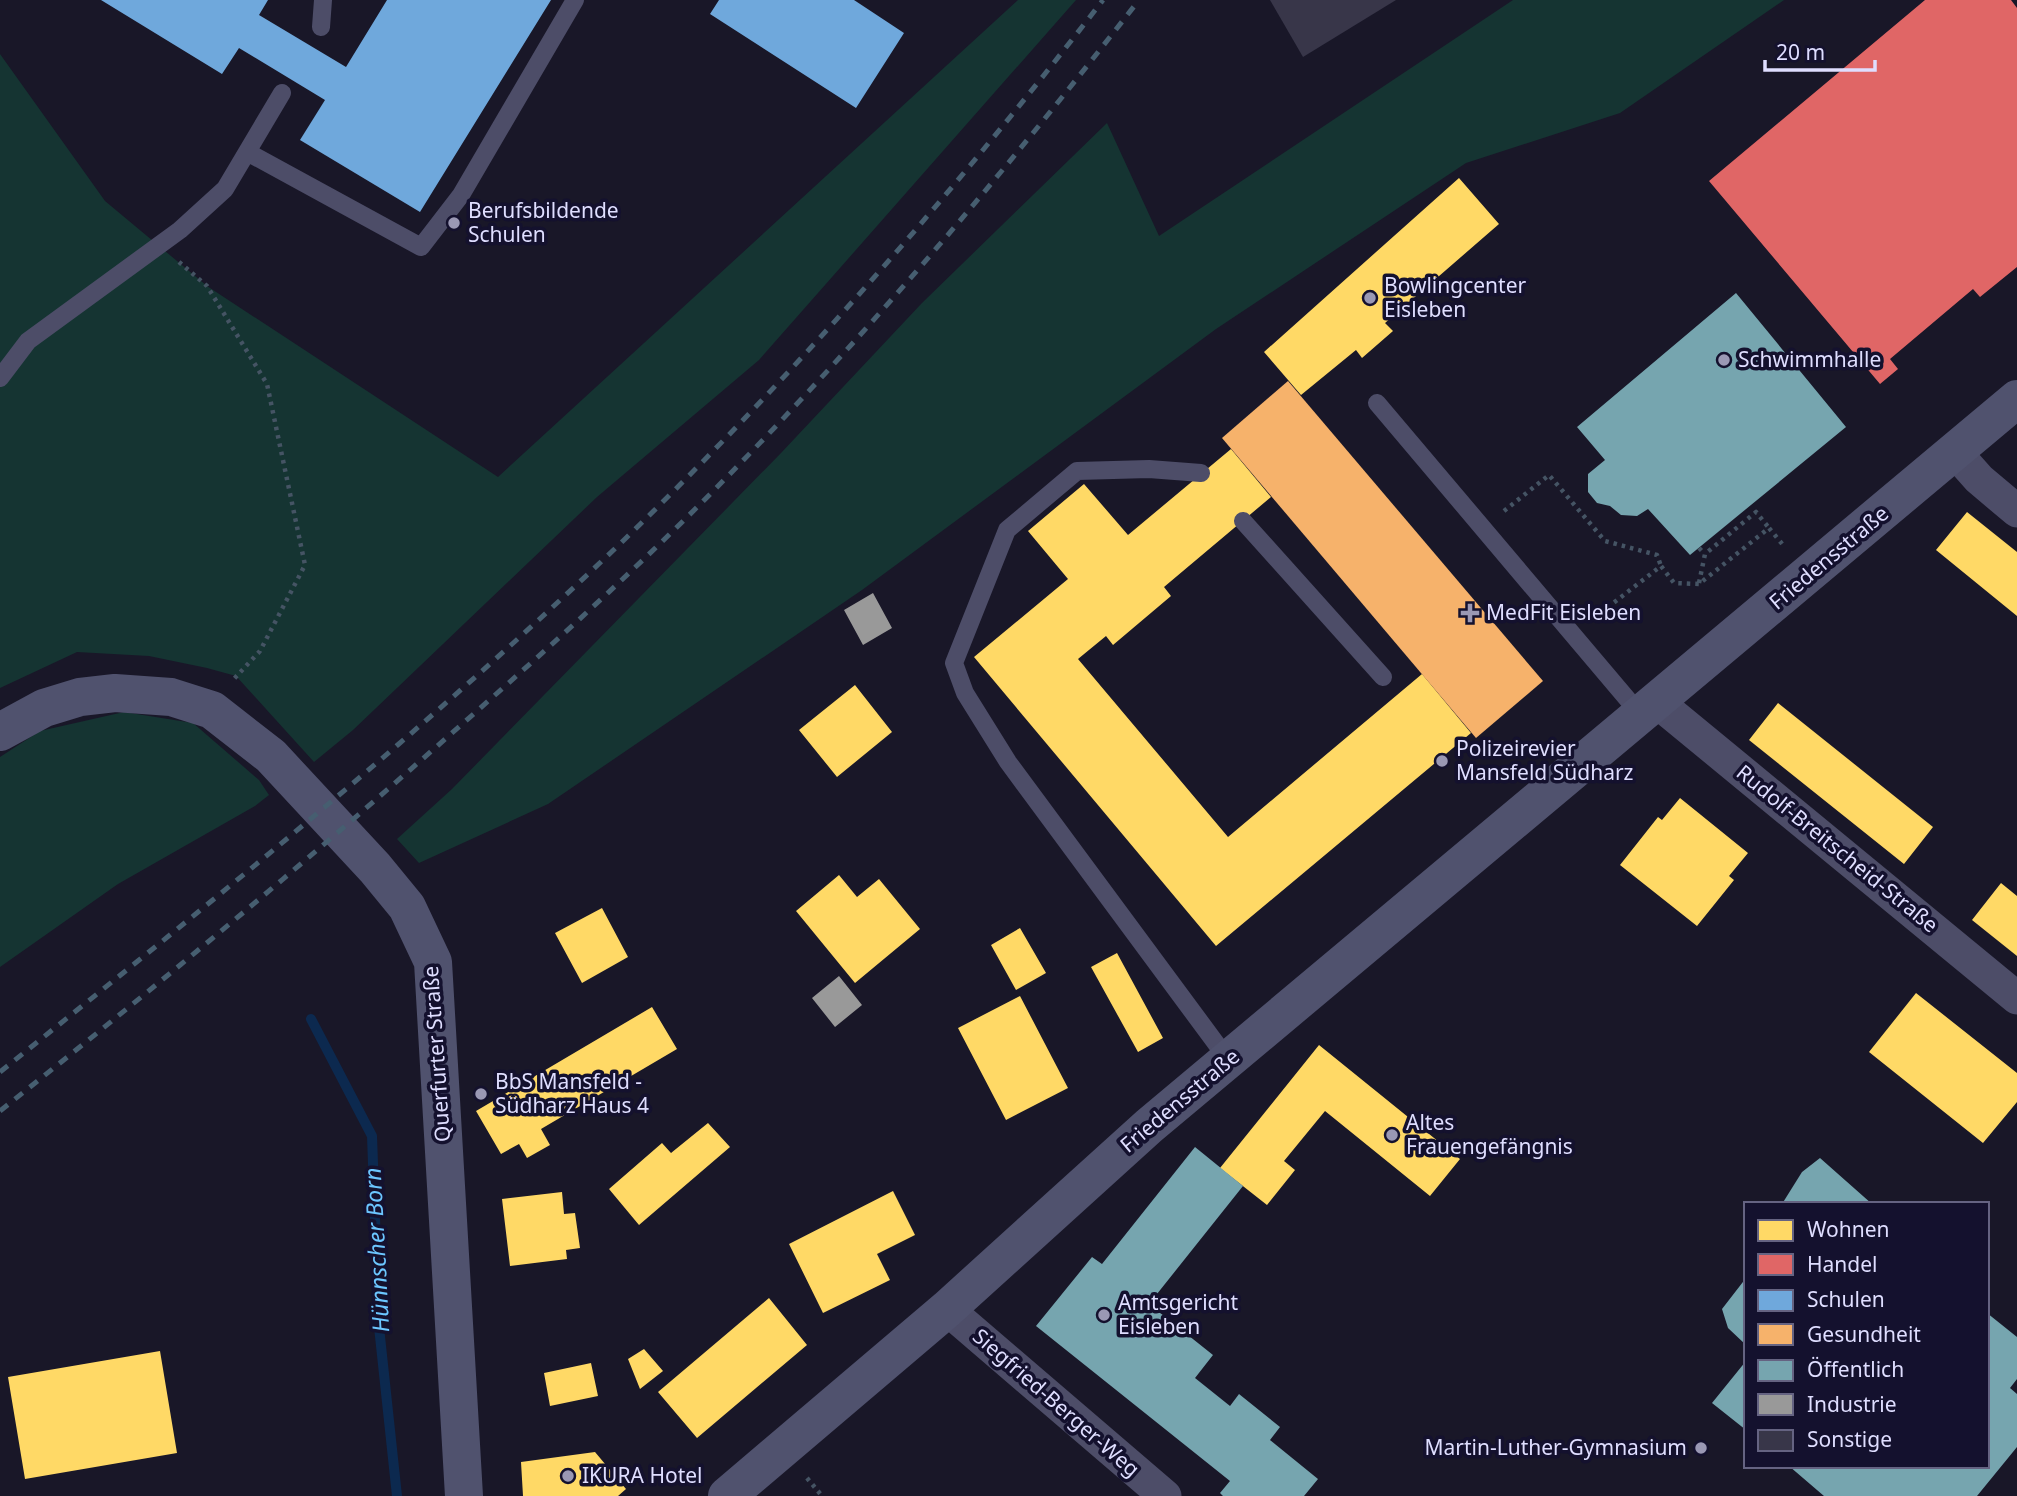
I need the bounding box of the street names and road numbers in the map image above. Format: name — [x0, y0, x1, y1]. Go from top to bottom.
street label: Friedensstraße — [1763, 499, 1894, 615]
street label: Rudolf-Breitscheid-Straße — [1731, 758, 1944, 938]
street label: Querfurter Straße — [416, 965, 456, 1143]
street label: Friedensstraße — [1114, 1042, 1245, 1158]
street label: Siegfried-Berger-Weg — [967, 1322, 1146, 1483]

